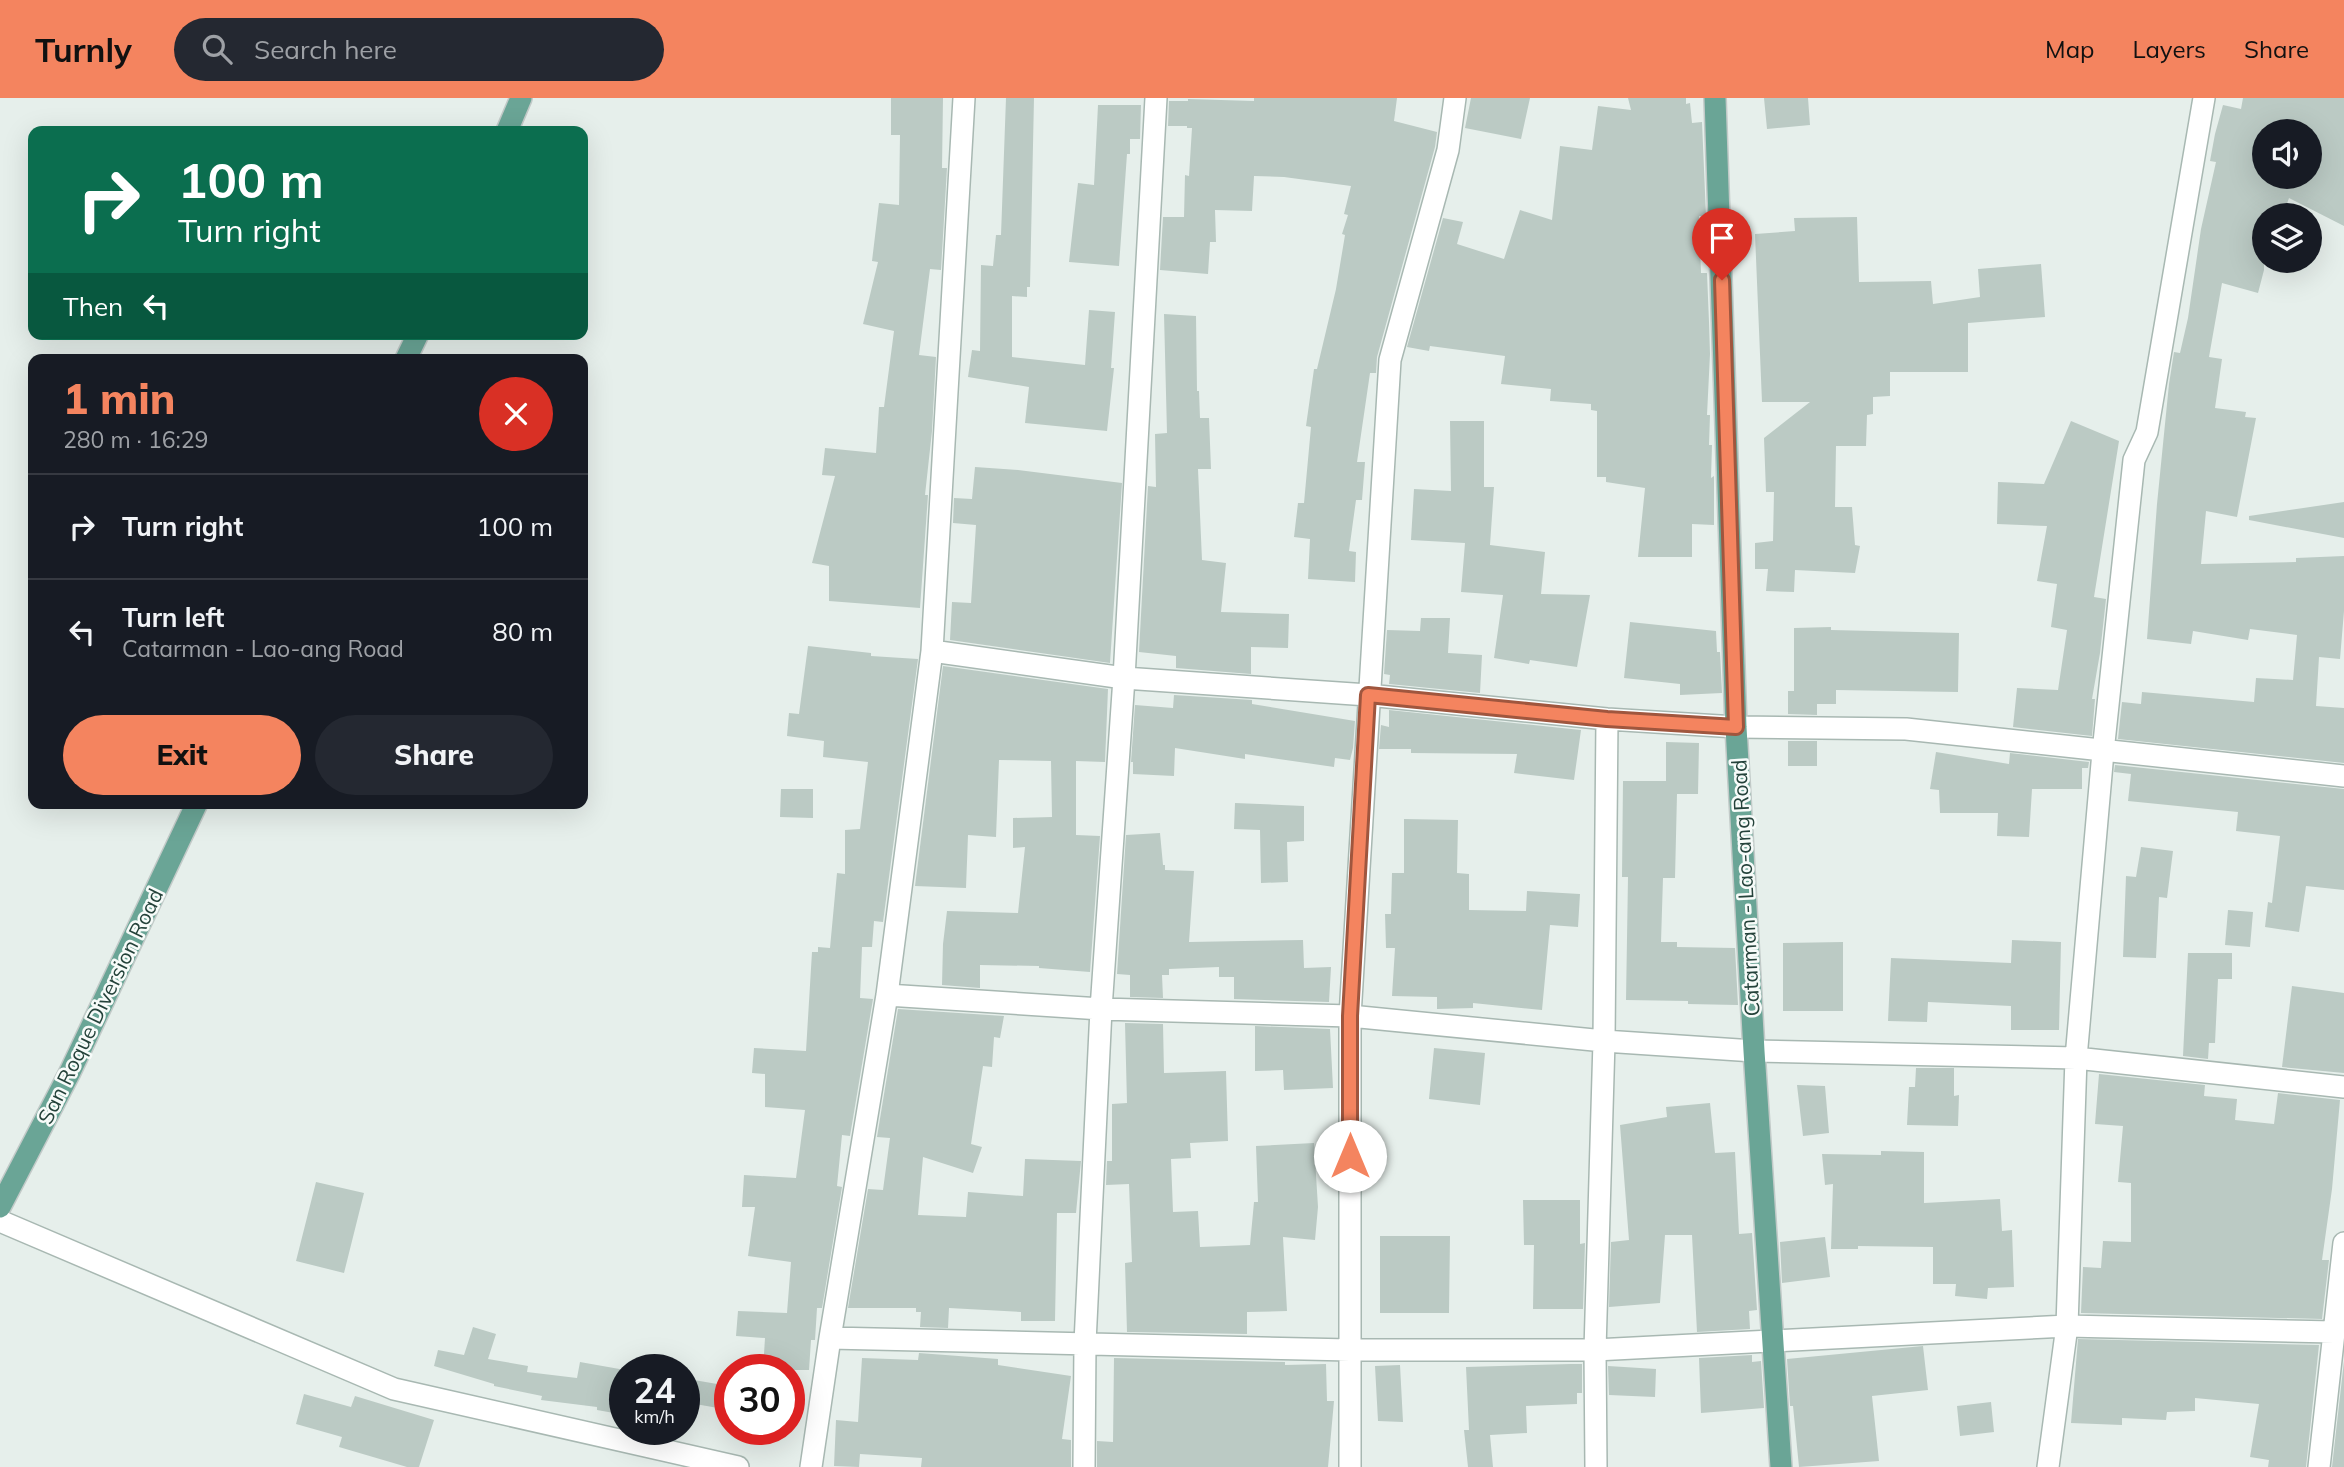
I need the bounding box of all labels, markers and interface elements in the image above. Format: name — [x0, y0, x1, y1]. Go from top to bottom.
search box — [174, 18, 664, 81]
text: Turnly — [35, 29, 132, 70]
icon: search — [198, 30, 236, 68]
text: Search here — [254, 33, 397, 66]
text: Map — [2045, 34, 2094, 64]
text: Layers — [2132, 34, 2206, 64]
text: Share — [2244, 34, 2309, 64]
map controls — [2252, 119, 2322, 273]
button: sound — [2252, 119, 2322, 189]
text: 100 m — [178, 149, 324, 210]
icon: right — [63, 154, 154, 245]
button: layers — [2252, 203, 2322, 273]
pin — [1692, 208, 1752, 280]
text: Turn right — [178, 210, 321, 250]
icon: arrive — [1703, 219, 1741, 257]
icon: left — [137, 287, 175, 325]
text: Then — [63, 290, 123, 323]
text: 1 min — [63, 372, 176, 425]
button: close — [479, 377, 553, 451]
text: 280 m · 16:29 — [63, 425, 208, 454]
icon: right — [63, 508, 101, 546]
text: Turn right — [122, 510, 243, 543]
text: 100 m — [477, 510, 553, 543]
text: Turn left — [122, 601, 224, 634]
icon: left — [63, 613, 101, 651]
text: 80 m — [492, 615, 553, 648]
text: Catarman - Lao-ang Road — [122, 634, 404, 663]
button: Exit — [63, 715, 301, 795]
button: Share — [315, 715, 553, 795]
street label: Catarman - Lao-ang Road — [1725, 759, 1765, 1017]
street label: San Roque Diversion Road — [32, 884, 168, 1128]
position arrow — [1313, 1119, 1387, 1193]
speed limit sign: 30 — [714, 1354, 805, 1445]
text: 24 — [633, 1368, 676, 1412]
text: km/h — [634, 1405, 675, 1428]

